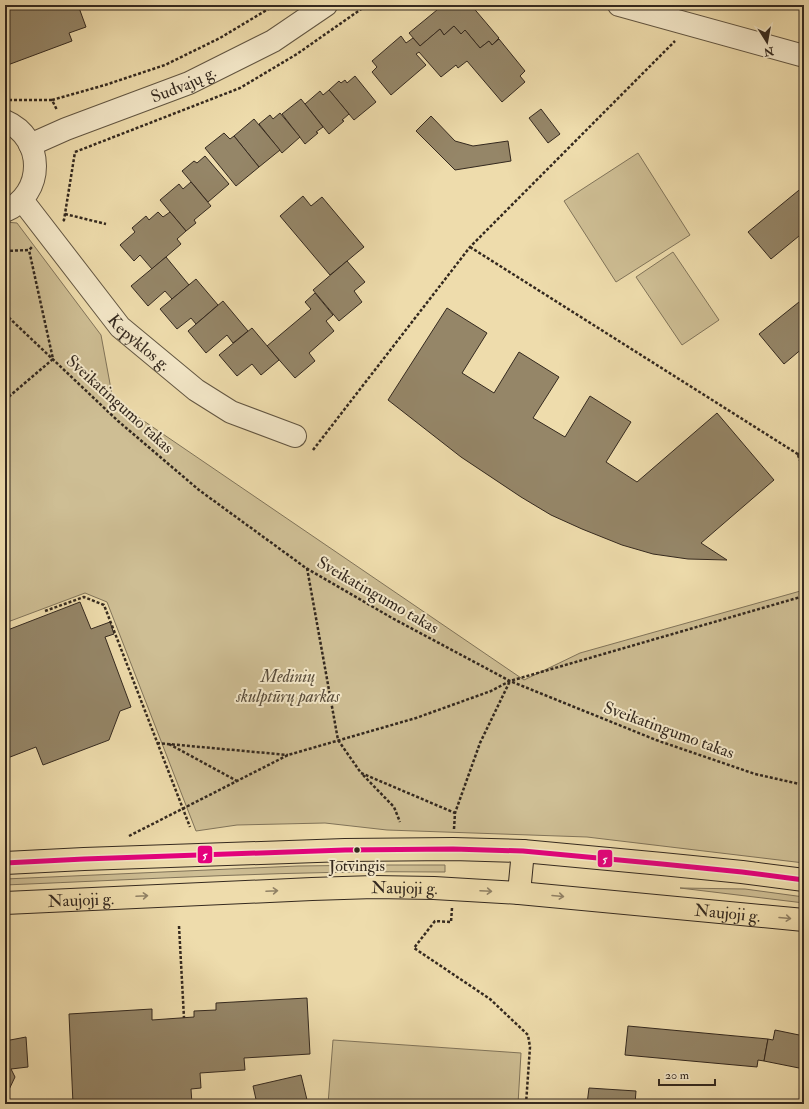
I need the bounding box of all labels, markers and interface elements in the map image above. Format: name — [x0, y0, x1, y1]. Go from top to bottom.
north arrow — [747, 22, 787, 62]
text: N — [762, 44, 776, 59]
street label: Sudvajų g. — [148, 61, 219, 107]
street label: Kepyklos g. — [103, 310, 175, 375]
street label: Sveikatingumo takas — [62, 350, 178, 458]
street label: Sveikatingumo takas — [313, 552, 443, 639]
park label: Medinių skulptūrų parkas — [235, 666, 340, 707]
street label: Sveikatingumo takas — [601, 697, 737, 763]
line badge: 5 — [197, 845, 213, 864]
marker: Jotvingis — [352, 845, 362, 855]
text: 5 — [203, 849, 208, 862]
line badge: 5 — [597, 849, 613, 868]
text: 5 — [603, 853, 608, 866]
place label: Jotvingis — [328, 856, 385, 877]
street label: Naujoji g. — [371, 876, 438, 899]
one-way arrow — [265, 887, 278, 894]
one-way arrow — [479, 887, 492, 894]
street label: Naujoji g. — [47, 888, 115, 912]
one-way arrow — [135, 893, 148, 900]
one-way arrow — [551, 893, 564, 900]
street label: Naujoji g. — [694, 899, 762, 926]
one-way arrow — [778, 914, 791, 922]
scale bar — [659, 1061, 715, 1087]
text: 20 m — [665, 1068, 690, 1083]

